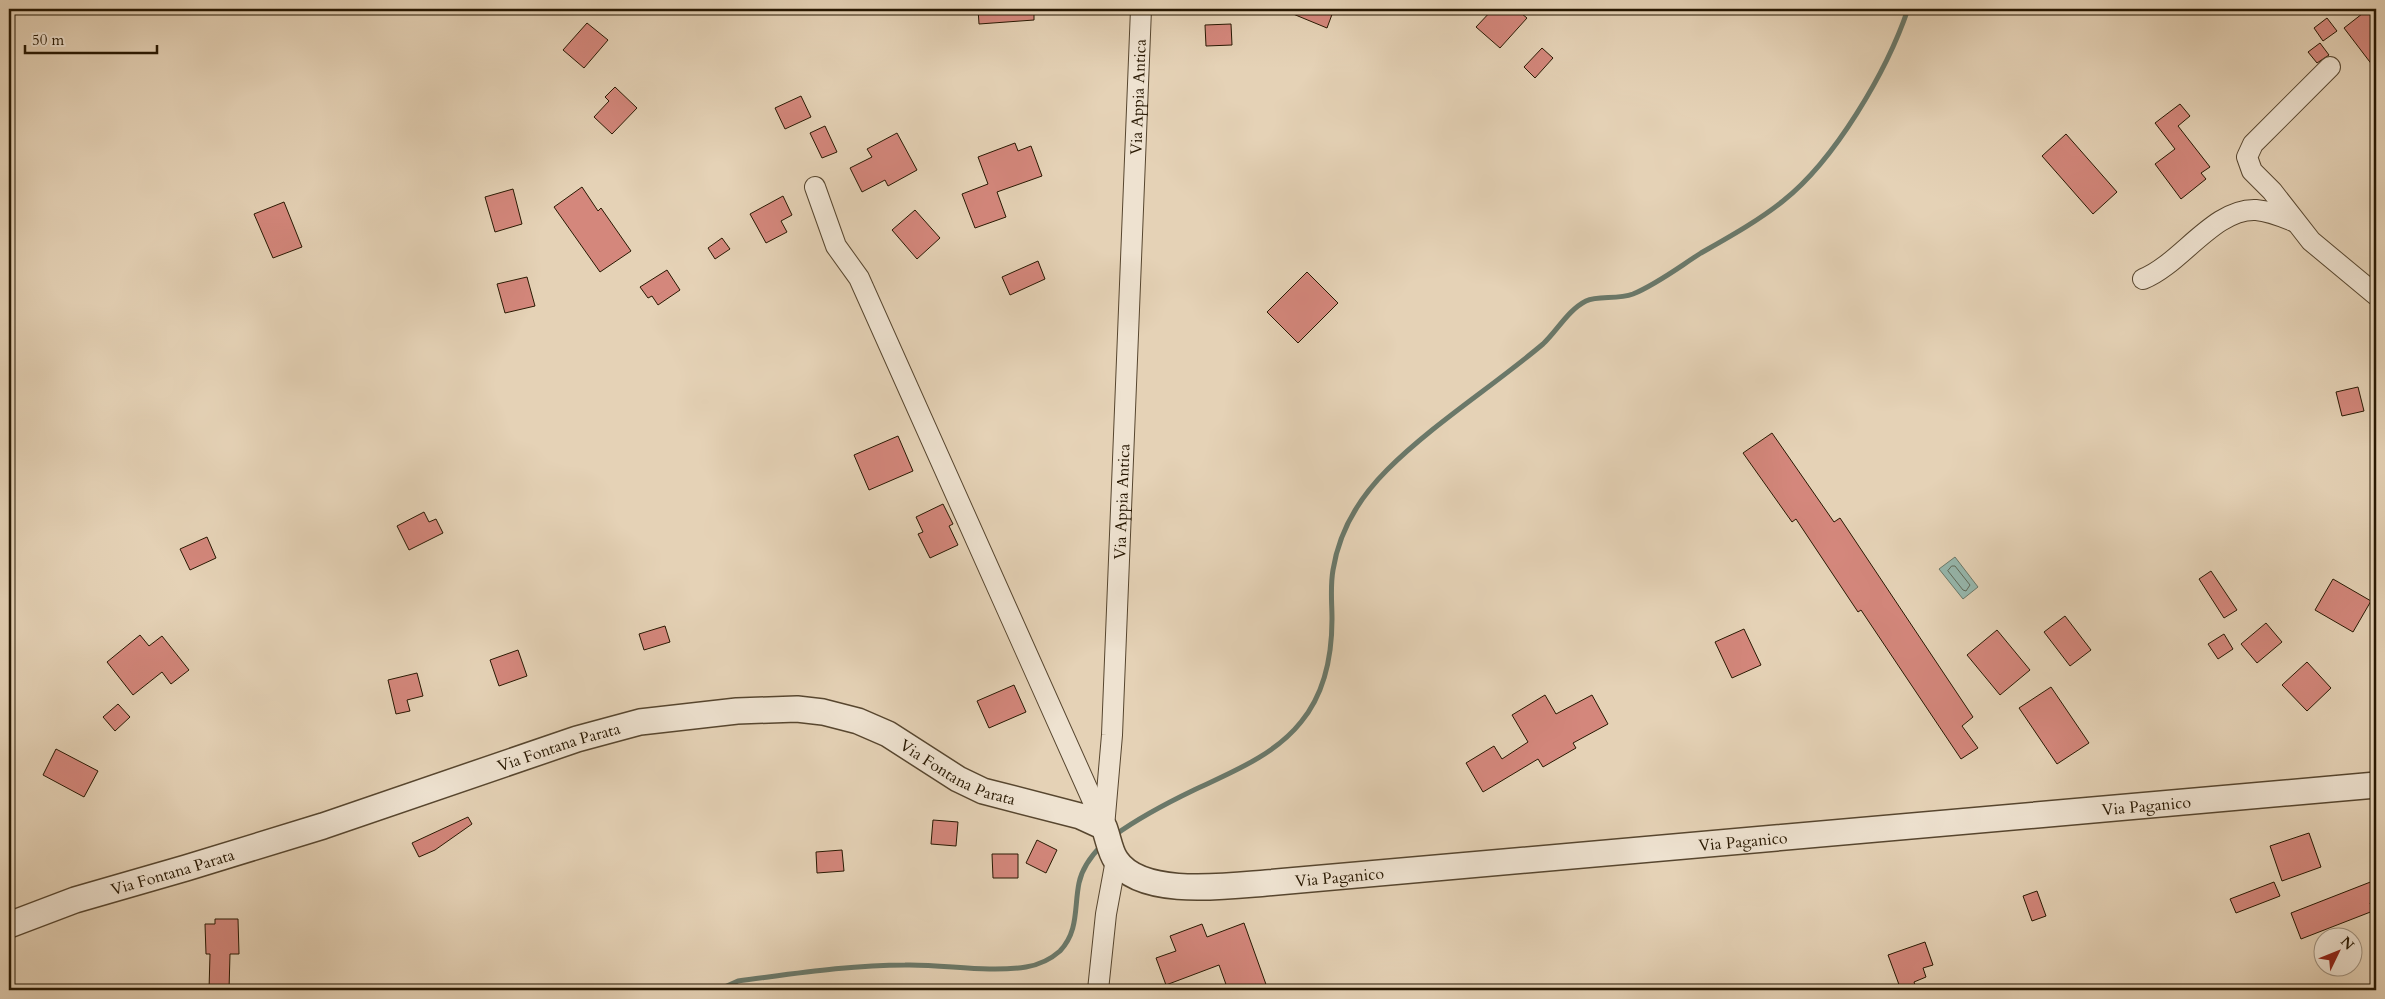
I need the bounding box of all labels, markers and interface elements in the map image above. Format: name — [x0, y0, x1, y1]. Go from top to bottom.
scale bar — [25, 22, 158, 54]
text: 50 m — [32, 30, 64, 50]
street label: Via Appia Antica — [1125, 38, 1152, 155]
street label: Via Appia Antica — [1109, 443, 1136, 560]
street label: Via Fontana Parata — [495, 718, 623, 777]
street label: Via Fontana Parata — [895, 734, 1018, 811]
street label: Via Paganico — [2101, 791, 2192, 821]
street label: Via Paganico — [1697, 827, 1789, 857]
street label: Via Fontana Parata — [108, 844, 237, 901]
street label: Via Paganico — [1294, 863, 1385, 892]
north arrow — [2312, 926, 2362, 976]
text: N — [2336, 933, 2358, 954]

